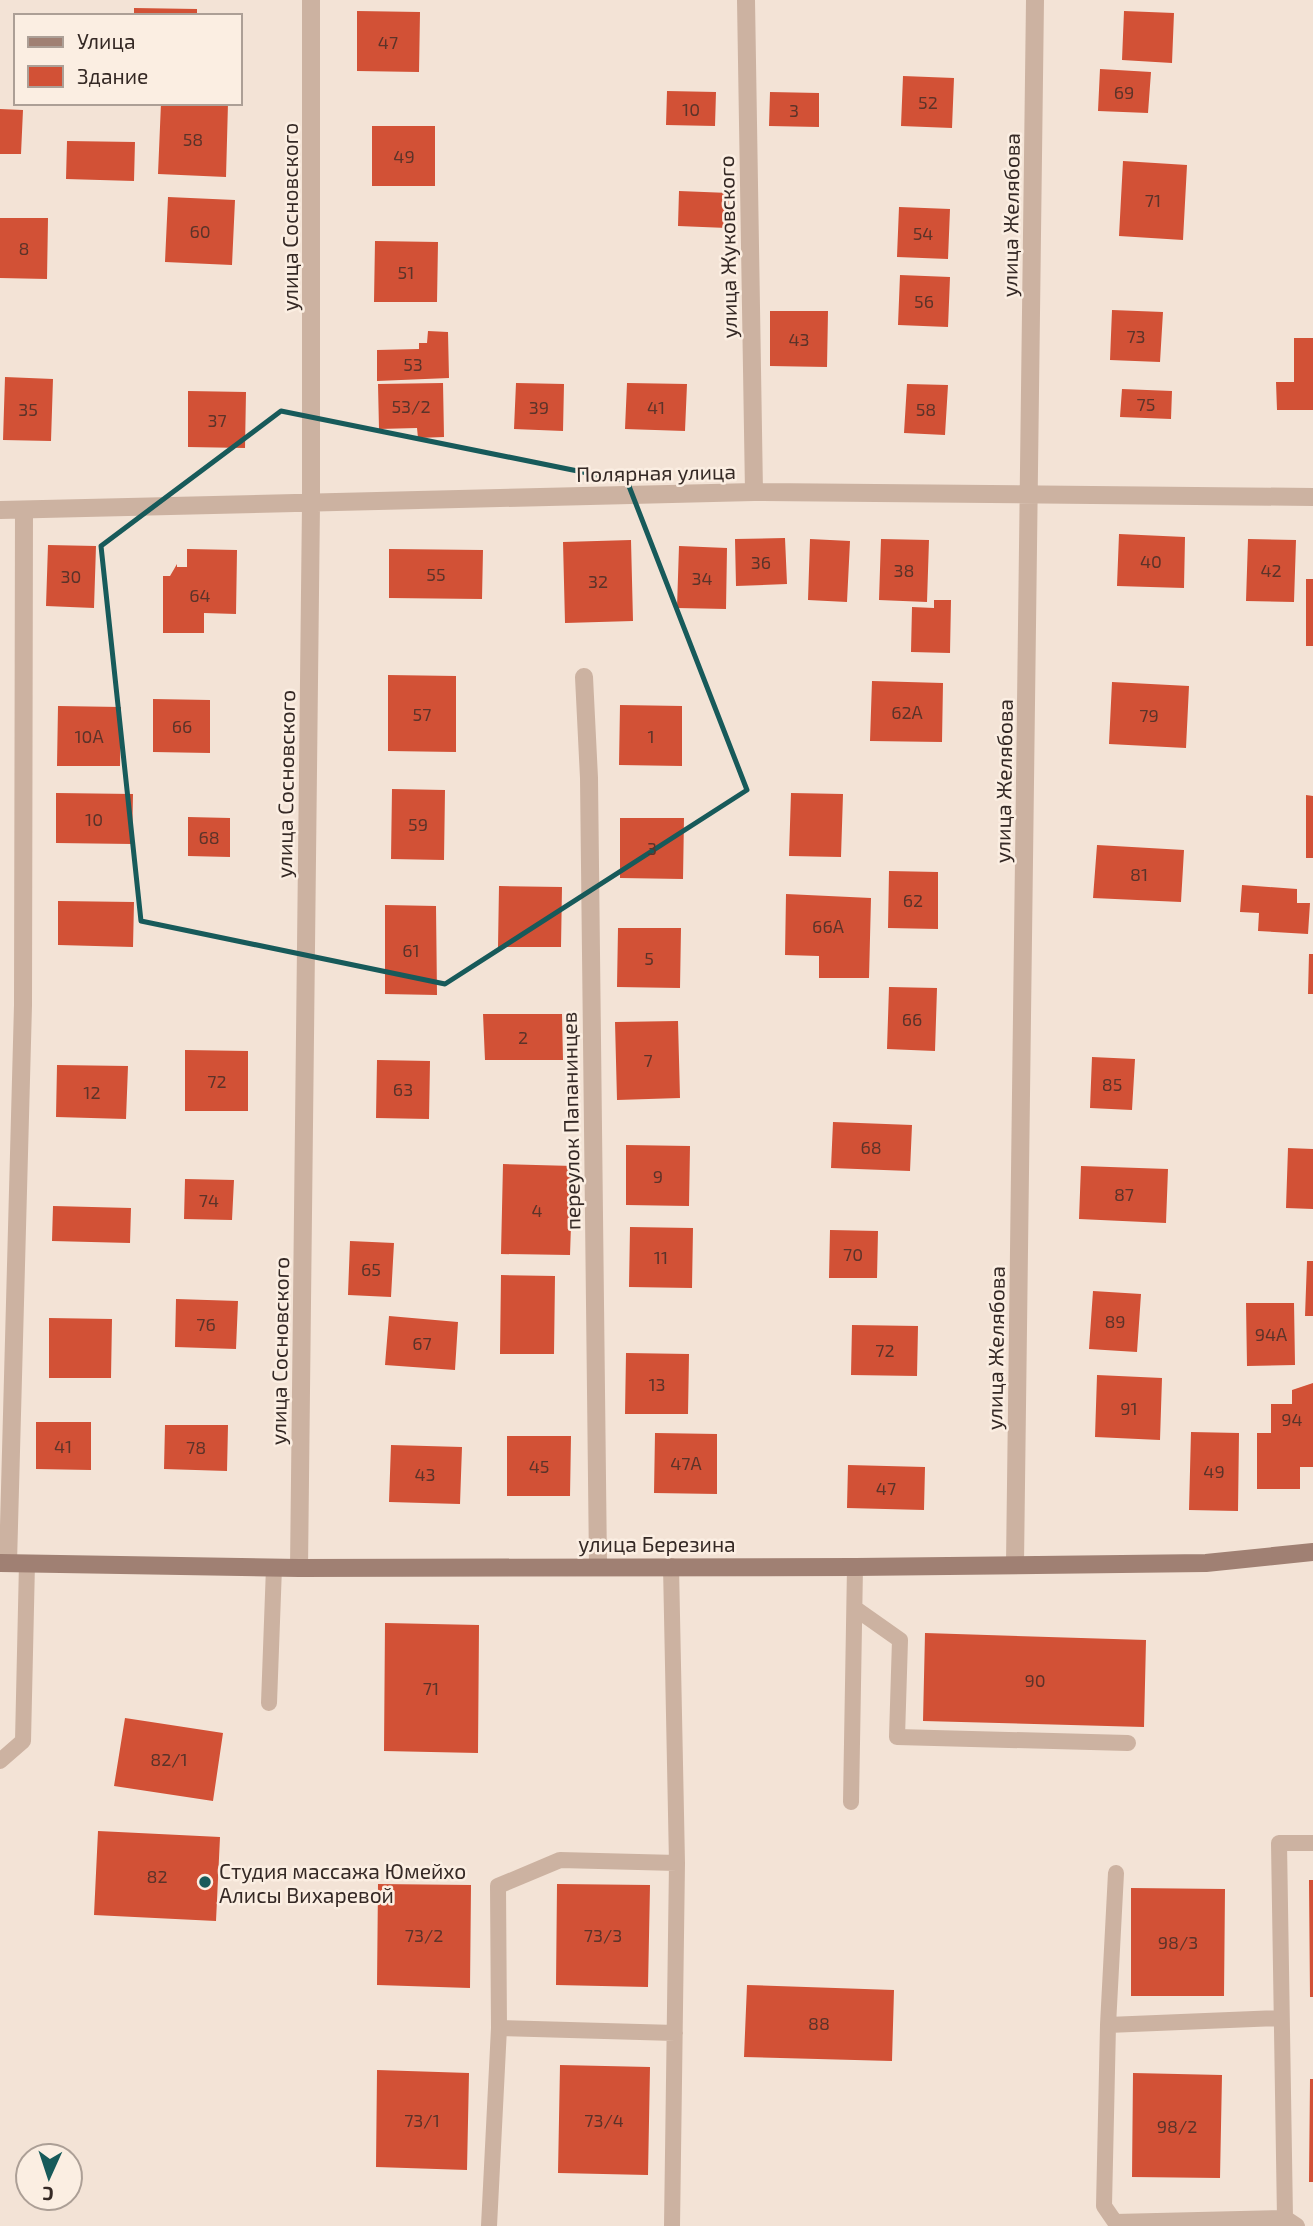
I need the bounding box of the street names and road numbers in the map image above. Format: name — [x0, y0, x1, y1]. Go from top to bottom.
street label: улица Сосновского — [277, 123, 303, 311]
street label: улица Желябова — [996, 133, 1025, 297]
street label: улица Жуковского — [713, 155, 742, 339]
street label: Полярная улица — [576, 458, 736, 487]
street label: улица Сосновского — [271, 690, 300, 878]
street label: улица Желябова — [989, 699, 1018, 863]
street label: переулок Папанинцев — [556, 1011, 585, 1230]
street label: улица Сосновского — [265, 1257, 294, 1445]
street label: улица Желябова — [981, 1266, 1010, 1430]
street label: улица Березина — [578, 1531, 736, 1557]

